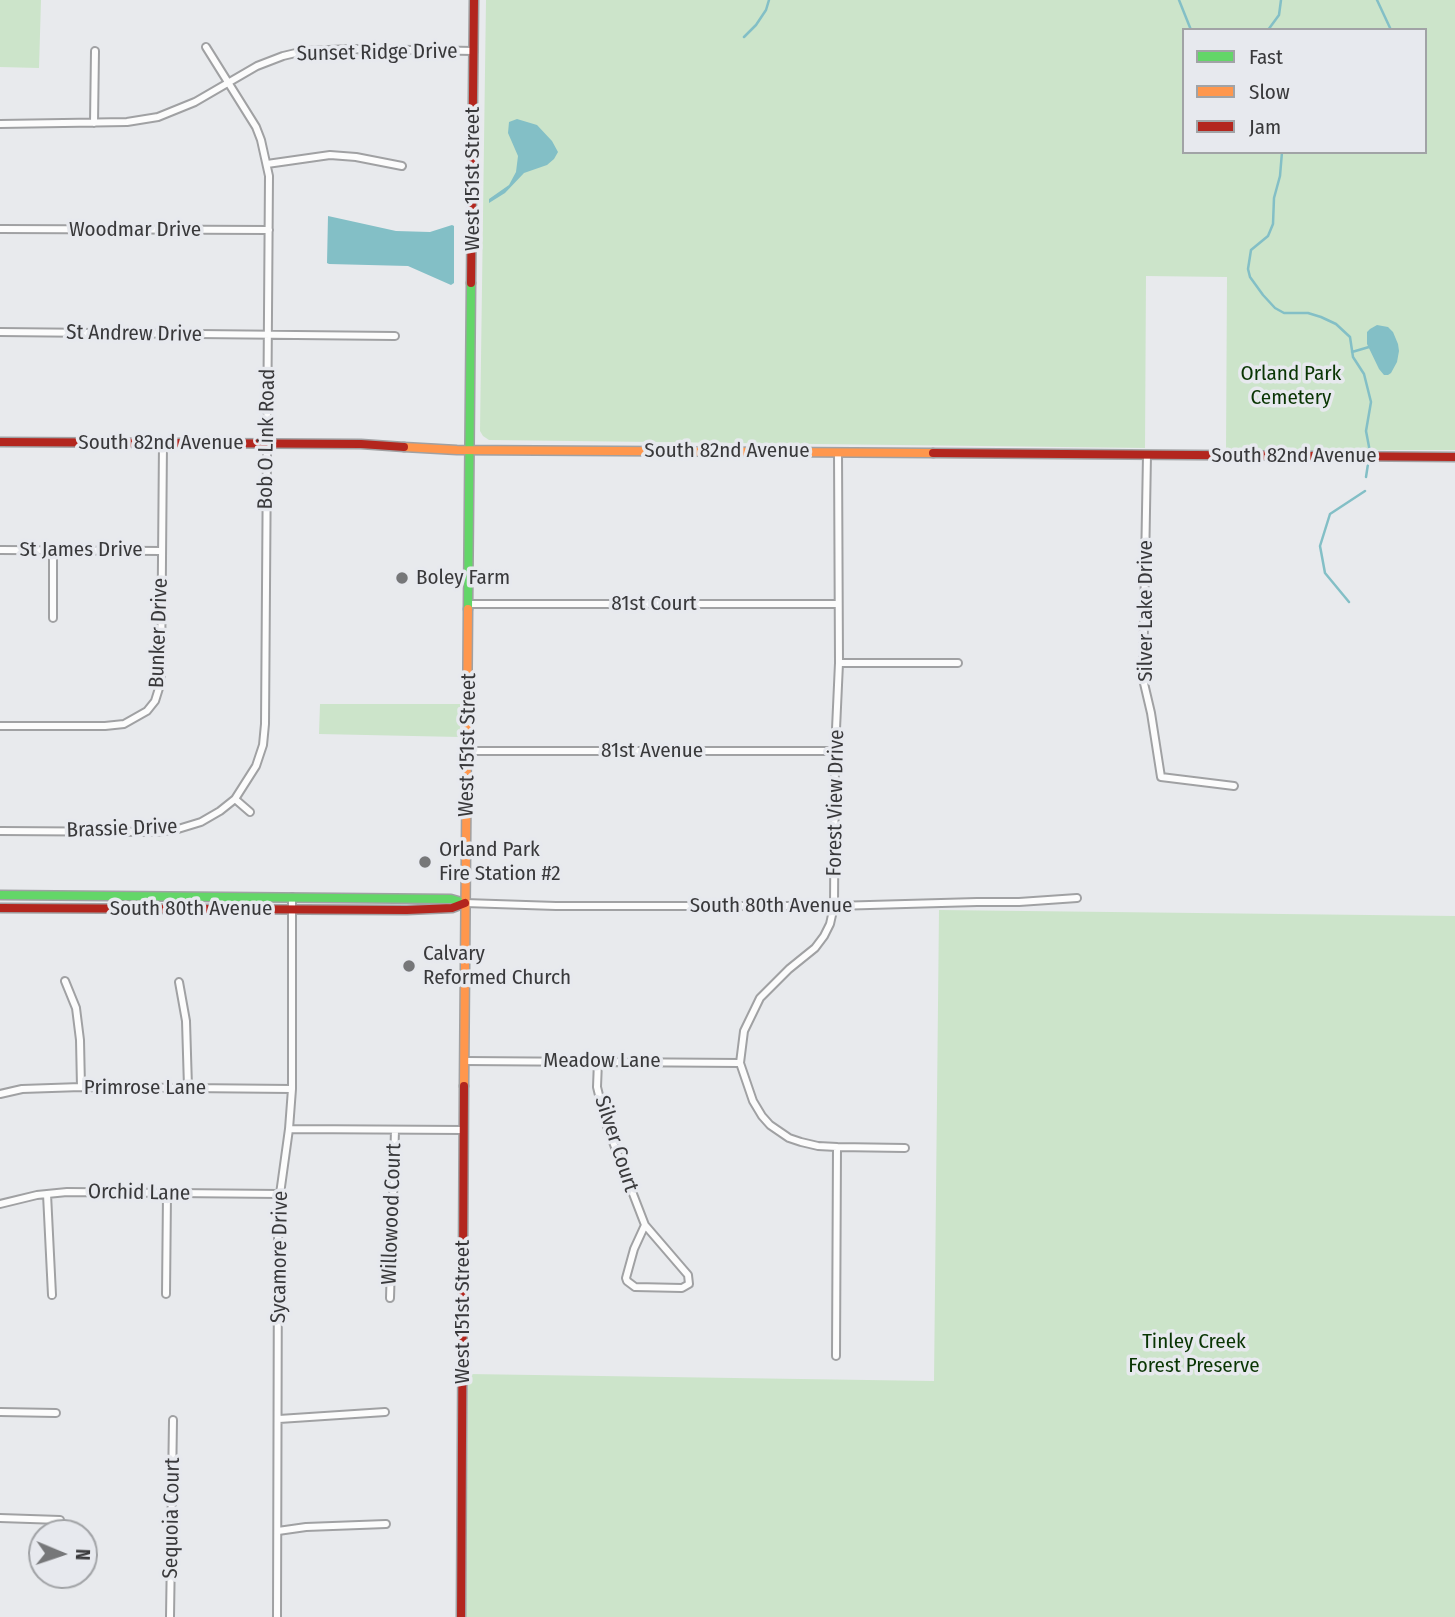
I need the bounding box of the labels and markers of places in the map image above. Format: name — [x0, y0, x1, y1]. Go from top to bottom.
place label: Boley Farm — [416, 565, 510, 591]
marker: Boley Farm — [394, 570, 410, 586]
place label: Orland Park Fire Station #2 — [439, 837, 561, 887]
marker: Orland Park Fire Station #2 — [417, 854, 433, 870]
place label: Calvary Reformed Church — [423, 941, 571, 991]
marker: Calvary Reformed Church — [401, 958, 417, 974]

